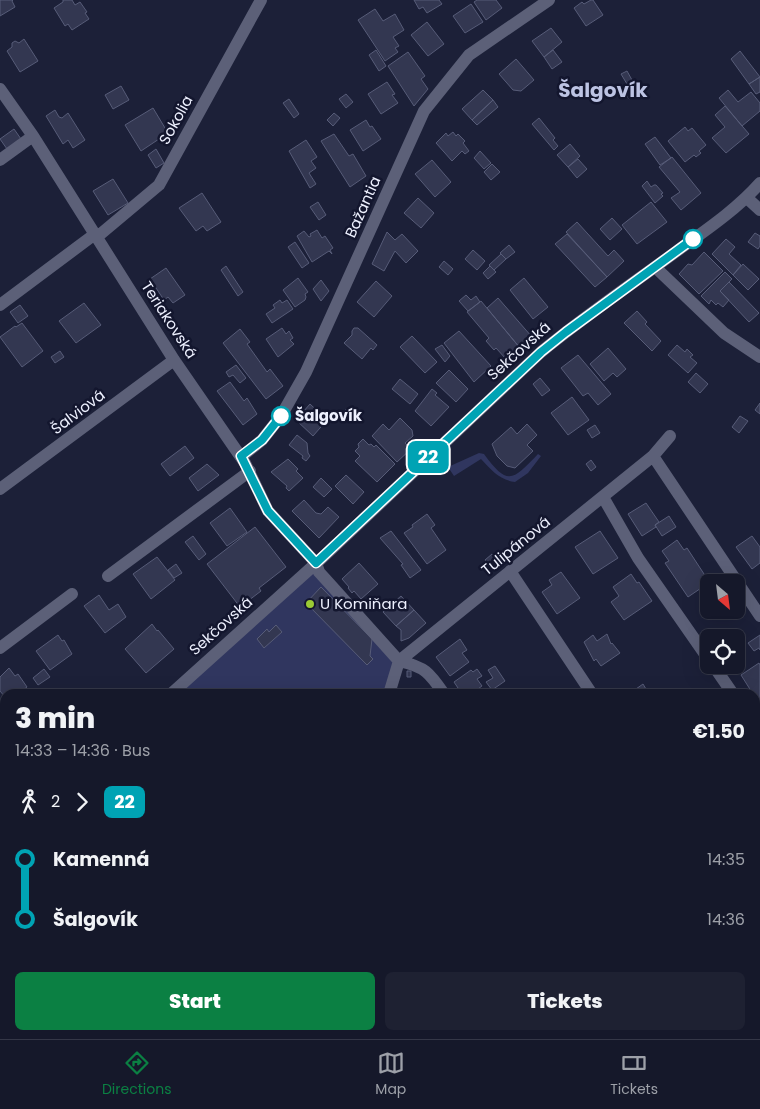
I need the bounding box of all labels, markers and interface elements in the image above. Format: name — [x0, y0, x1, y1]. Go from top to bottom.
district label: Šalgovík — [558, 76, 648, 104]
street label: Sokolia — [153, 91, 198, 148]
street label: Bažantia — [340, 173, 385, 241]
unlabelled marker — [683, 229, 703, 249]
street label: Teriakovská — [137, 277, 202, 362]
street label: Sekčovská — [482, 317, 555, 385]
street label: Šalviová — [46, 384, 109, 439]
place label: Šalgovík — [295, 405, 363, 426]
marker: Šalgovík — [271, 406, 291, 426]
line badge: 22 — [406, 441, 450, 473]
text: 22 — [418, 444, 438, 469]
street label: Tulipánová — [477, 511, 555, 580]
north arrow — [700, 574, 745, 619]
map controls — [700, 574, 745, 674]
street label: Sekčovská — [184, 592, 257, 660]
place label: U Komiňara — [320, 593, 407, 614]
marker: U Komiňara — [304, 598, 316, 610]
button: locate — [700, 629, 745, 674]
text: 3 min — [15, 699, 95, 738]
text: €1.50 — [693, 718, 745, 745]
text: 14:33 – 14:36 · Bus — [15, 739, 150, 762]
icon: walk — [15, 788, 43, 816]
icon: forward — [68, 788, 96, 816]
text: 22 — [114, 789, 135, 814]
text: 2 — [51, 790, 60, 813]
text: Kamenná — [53, 846, 149, 873]
text: 14:35 — [707, 848, 745, 871]
text: Šalgovík — [53, 906, 138, 933]
text: 14:36 — [707, 908, 745, 931]
button: Start — [15, 972, 375, 1030]
button: Tickets — [385, 972, 745, 1030]
tab: Directions — [102, 1049, 171, 1100]
tab: Map — [375, 1049, 406, 1100]
tab: Tickets — [610, 1049, 658, 1100]

